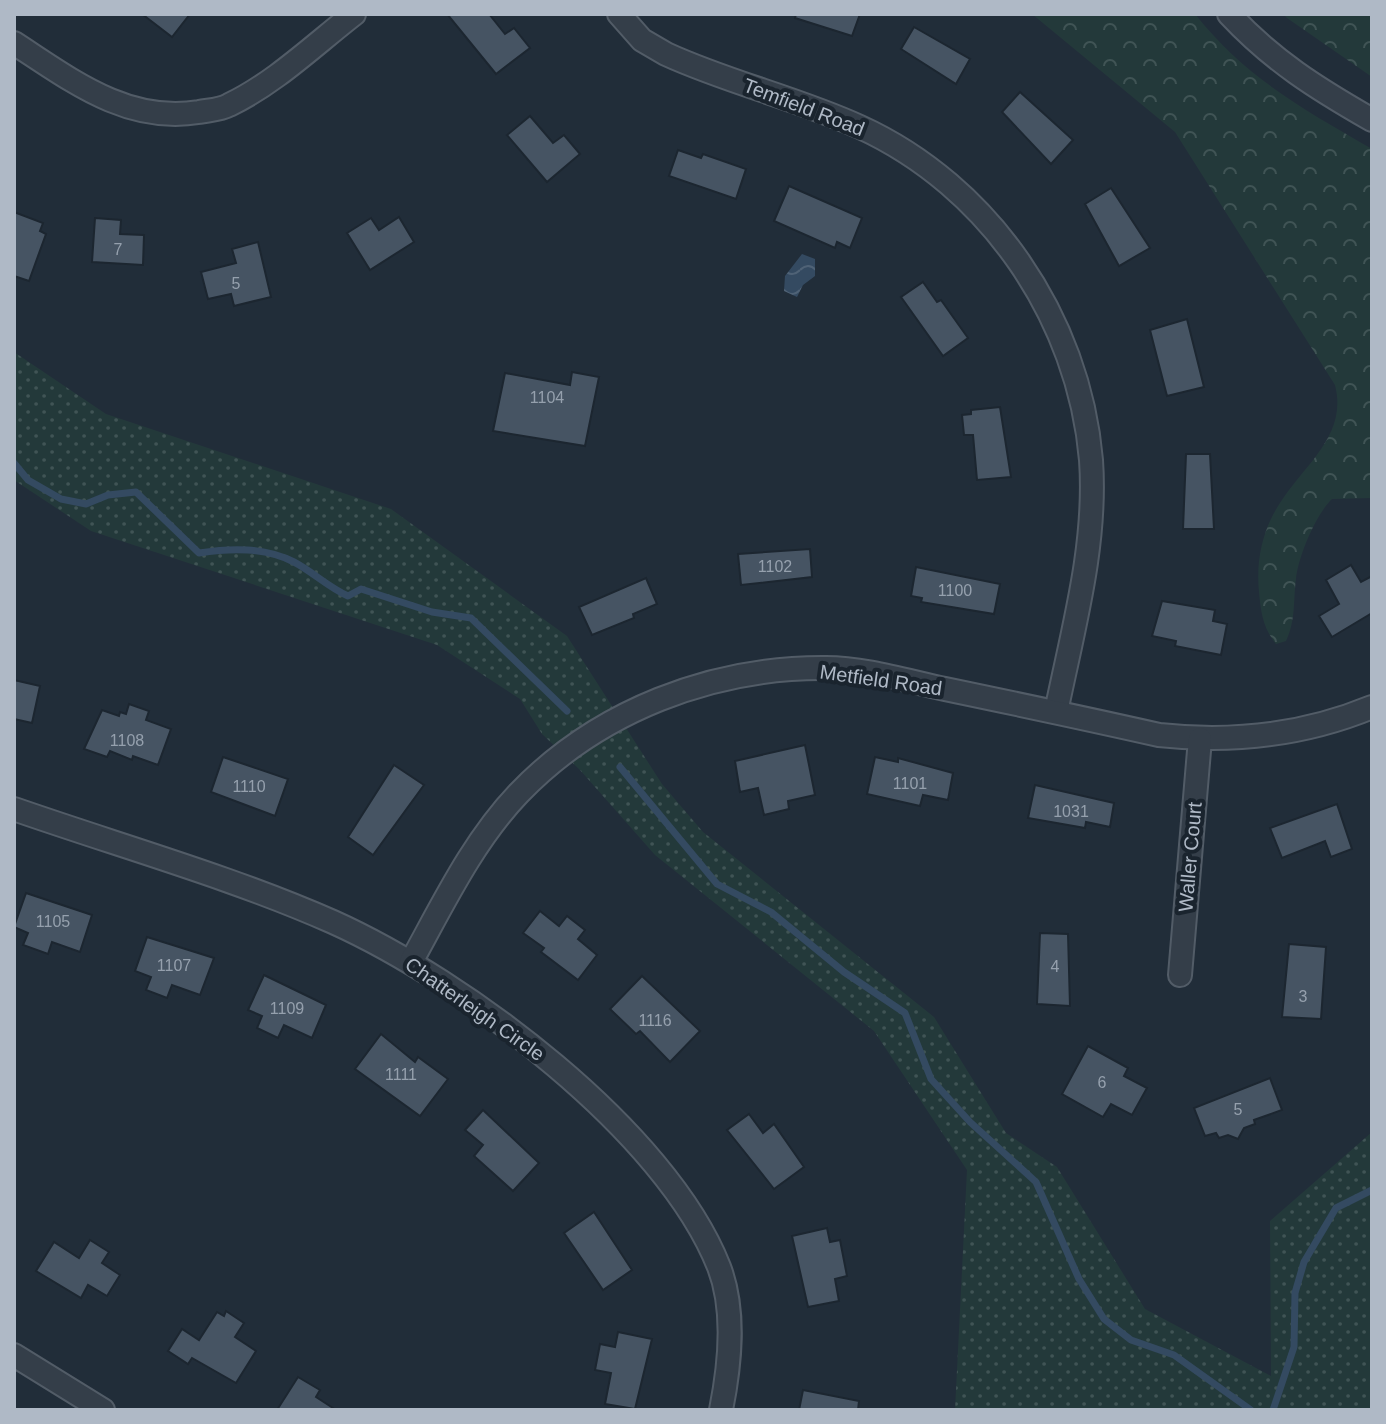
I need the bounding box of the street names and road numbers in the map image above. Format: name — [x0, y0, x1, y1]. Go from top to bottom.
street label: Temfield Road — [740, 74, 868, 140]
street label: Metfield Road — [818, 661, 944, 699]
street label: Waller Court — [1174, 801, 1206, 913]
street label: Chatterleigh Circle — [401, 953, 549, 1065]

